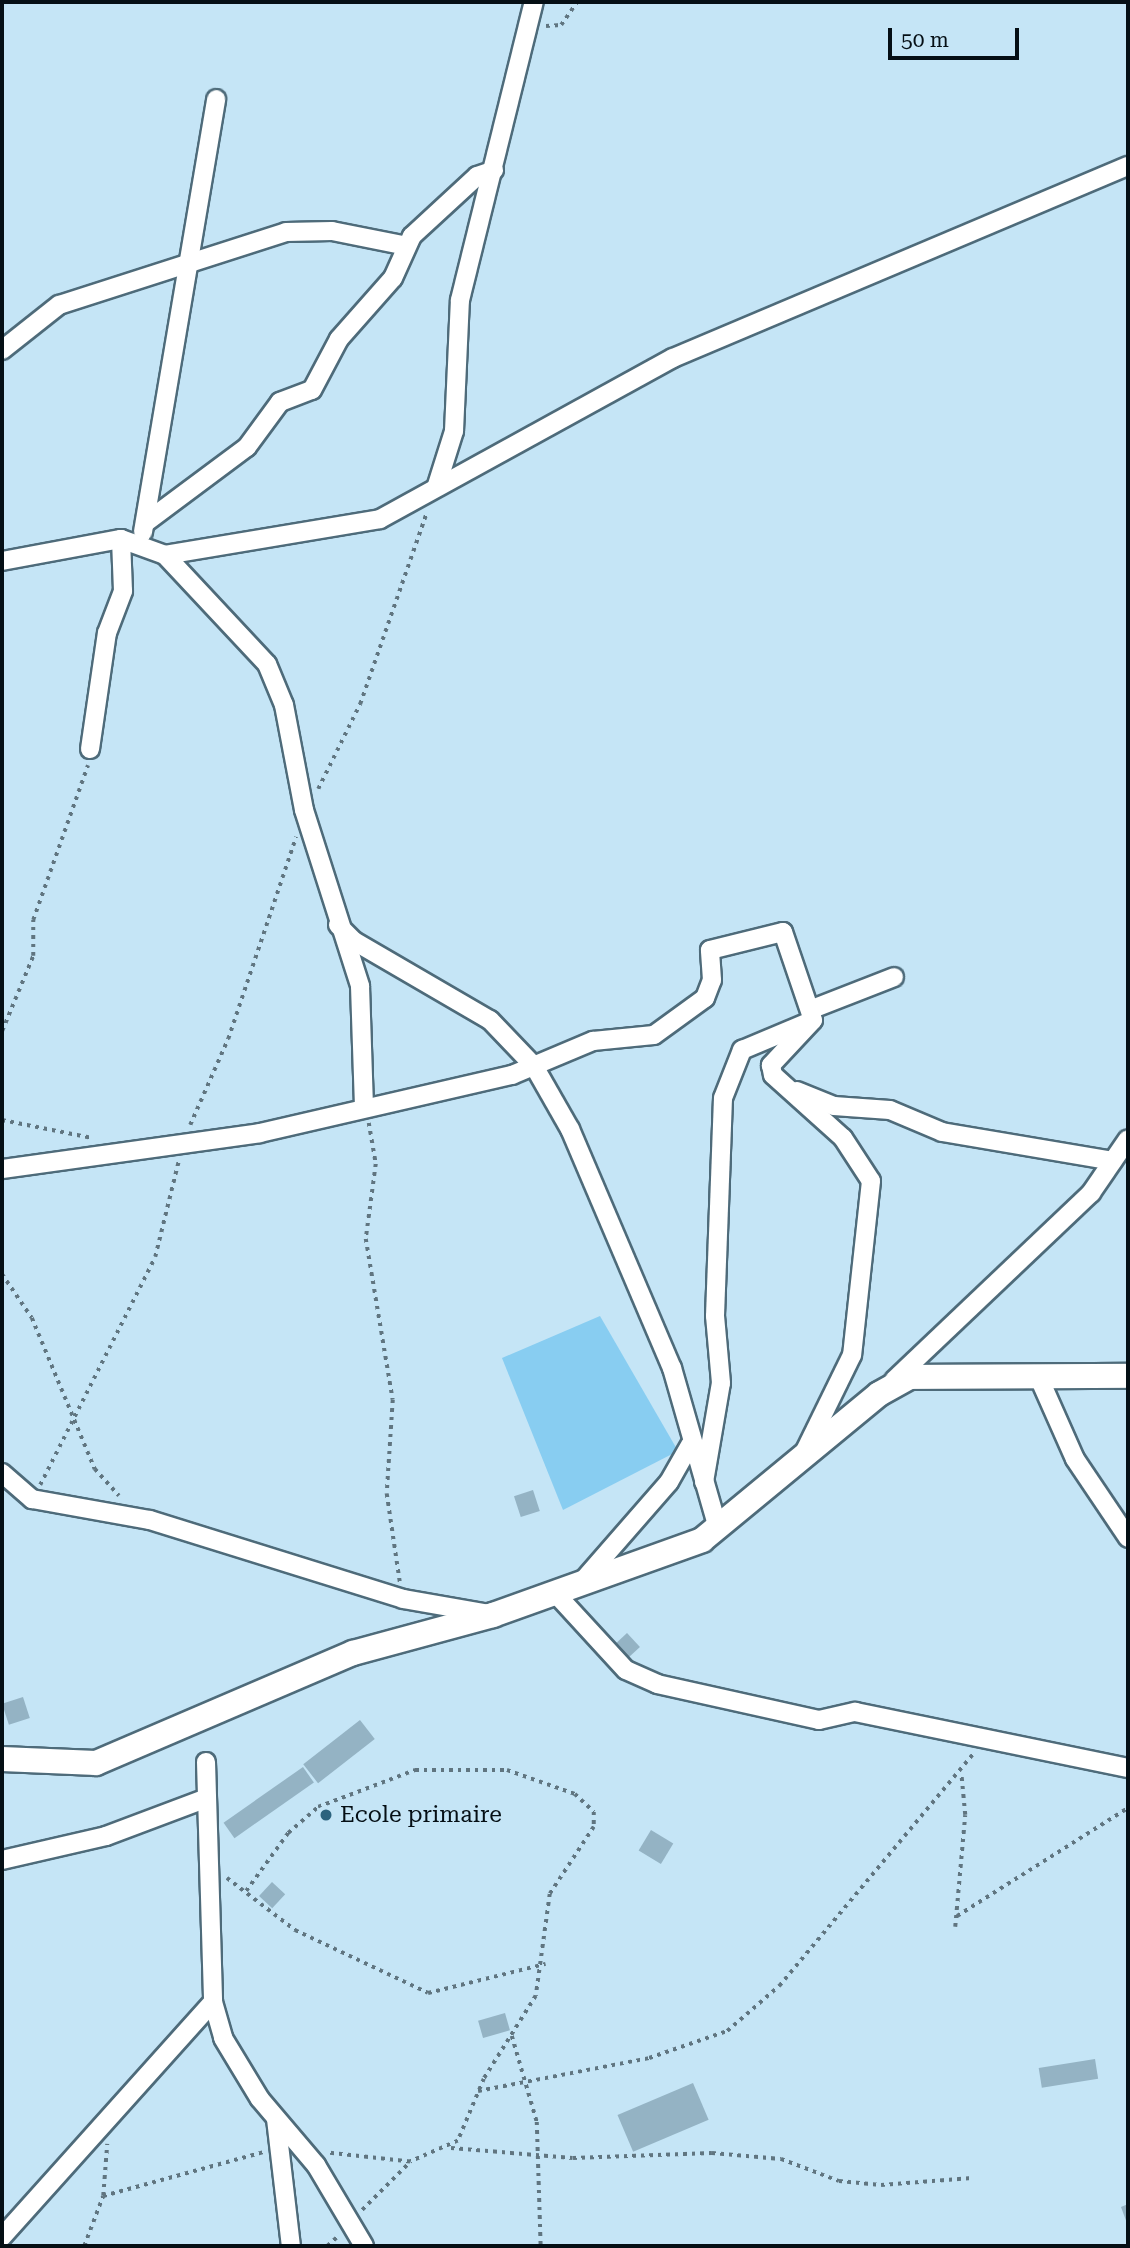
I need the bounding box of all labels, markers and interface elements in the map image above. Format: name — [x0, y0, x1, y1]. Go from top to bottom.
scale bar — [892, 14, 1023, 58]
text: 50 m — [901, 28, 949, 52]
place label: Ecole primaire — [340, 1801, 502, 1829]
marker: Ecole primaire — [318, 1807, 334, 1823]

